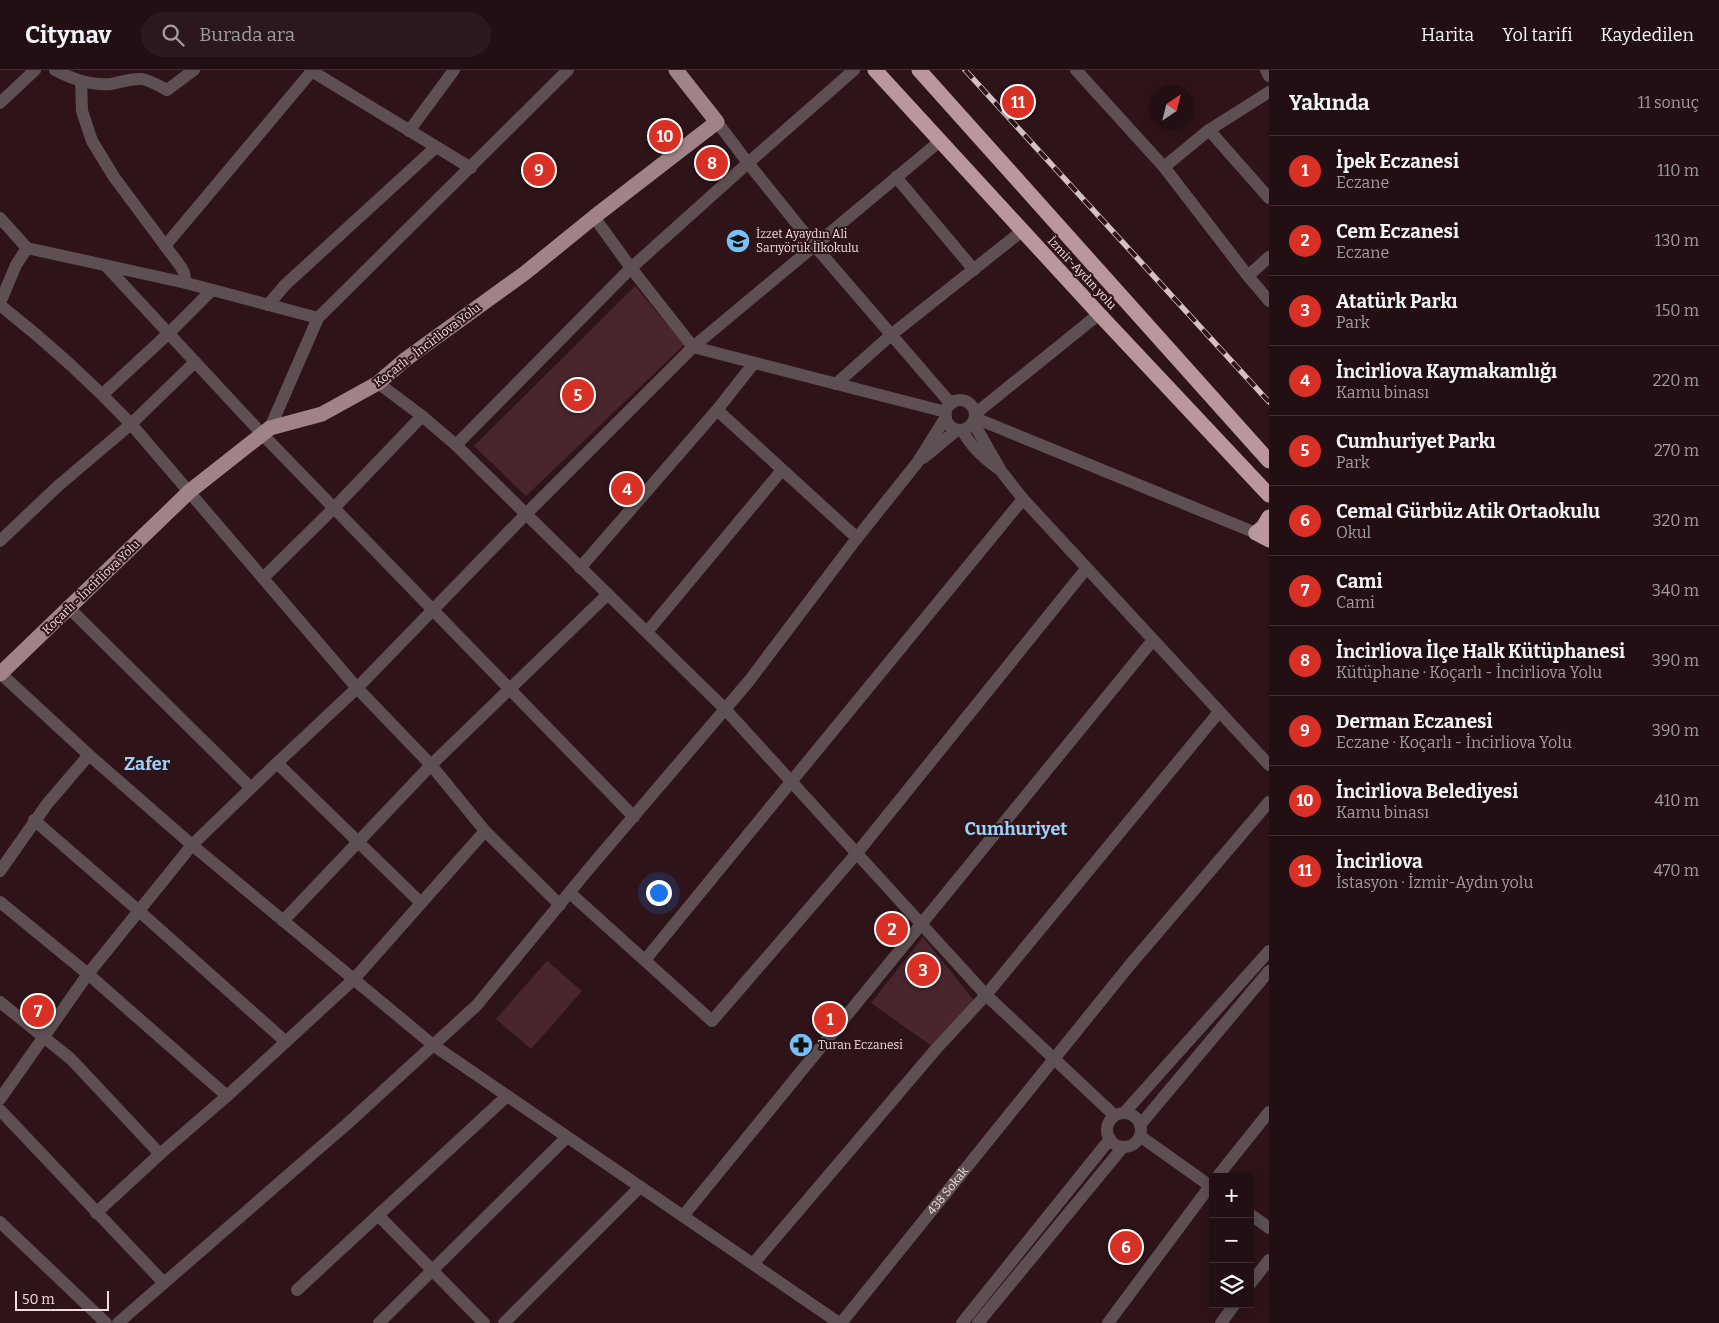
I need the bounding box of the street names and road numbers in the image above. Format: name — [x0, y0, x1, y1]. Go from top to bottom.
street label: İzmir-Aydın yolu — [1045, 233, 1120, 313]
street label: Koçarlı - İncirliova Yolu — [370, 299, 483, 390]
street label: Koçarlı - İncirliova Yolu — [39, 536, 143, 637]
street label: 438 Sokak — [924, 1164, 971, 1217]

